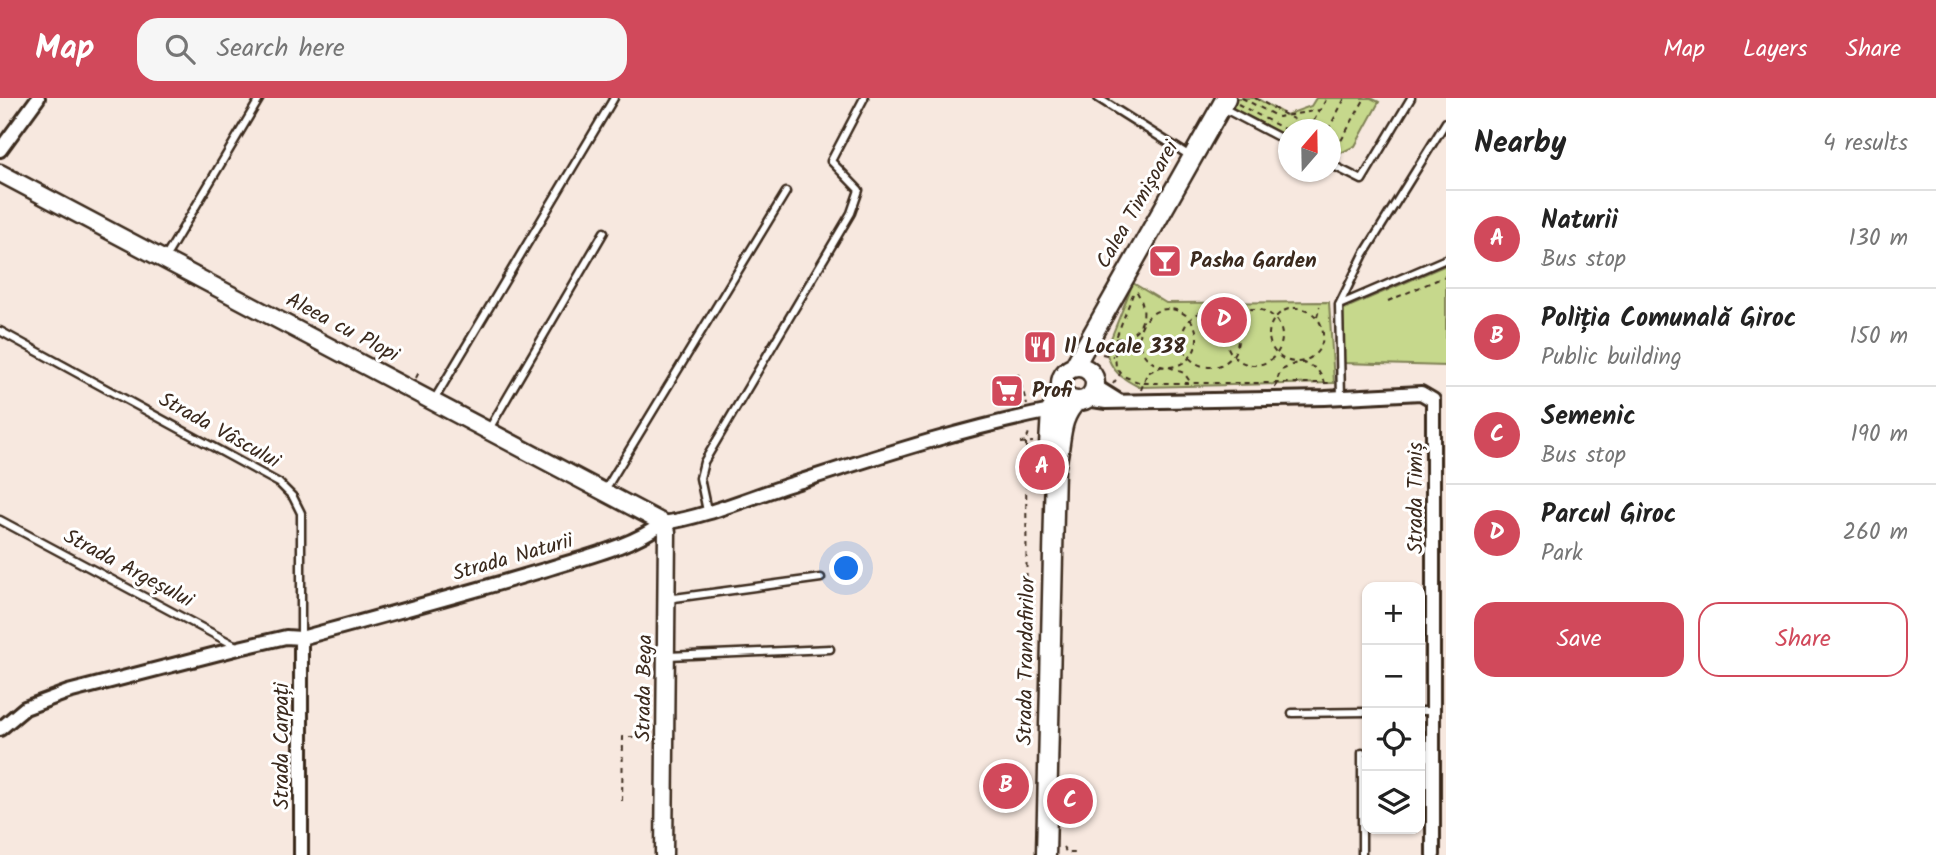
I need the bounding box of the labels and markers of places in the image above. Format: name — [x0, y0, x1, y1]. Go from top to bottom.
bar icon: Pasha Garden — [1146, 242, 1184, 280]
place label: Pasha Garden — [1190, 245, 1317, 278]
pin: D — [1201, 294, 1247, 346]
restaurant icon: Il Locale 338 — [1021, 328, 1059, 366]
place label: Il Locale 338 — [1064, 331, 1186, 364]
supermarket icon: Profi — [988, 372, 1026, 410]
place label: Profi — [1032, 375, 1073, 408]
pin: A — [1019, 441, 1065, 493]
pin: B — [983, 760, 1029, 812]
pin: C — [1047, 775, 1093, 827]

